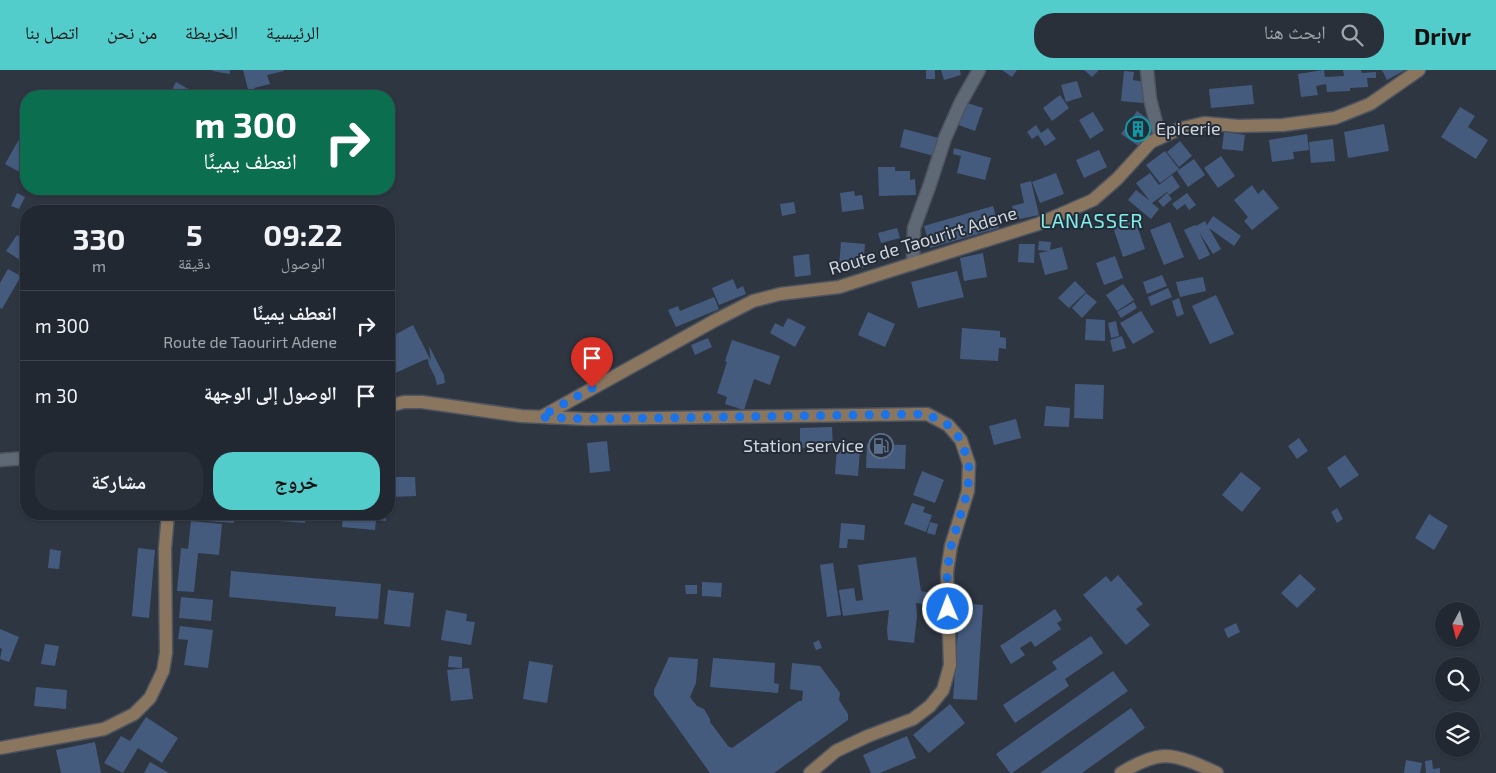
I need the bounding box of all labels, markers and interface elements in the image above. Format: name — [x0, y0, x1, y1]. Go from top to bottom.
search box — [1034, 13, 1384, 58]
text: ابحث هنا — [1264, 20, 1326, 43]
text: اتصل بنا — [25, 21, 79, 43]
text: من نحن — [107, 21, 157, 43]
text: الخريطة — [185, 21, 238, 43]
text: الرئيسية — [266, 21, 319, 43]
icon: search — [1338, 21, 1366, 49]
text: Drivr — [1414, 21, 1471, 50]
text: 300 m — [195, 103, 297, 145]
icon: right — [315, 110, 380, 175]
building icon: Epicerie — [1125, 116, 1151, 142]
place label: Epicerie — [1156, 117, 1221, 139]
text: انعطف يمينًا — [203, 147, 297, 173]
street label: Route de Taourirt Adene — [826, 201, 1019, 279]
district label: LANASSER — [1040, 208, 1144, 232]
text: 5 — [186, 216, 203, 252]
text: 09:22 — [263, 216, 342, 252]
text: 330 — [73, 220, 126, 256]
text: دقيقة — [178, 253, 211, 272]
text: الوصول — [281, 253, 325, 272]
text: m — [92, 256, 106, 275]
text: انعطف يمينًا — [252, 301, 337, 324]
icon: right — [352, 312, 380, 340]
text: 300 m — [35, 314, 89, 337]
text: Route de Taourirt Adene — [163, 332, 337, 351]
pin — [571, 337, 613, 388]
icon: arrive — [578, 344, 606, 372]
text: الوصول إلى الوجهة — [204, 381, 337, 404]
icon: arrive — [352, 382, 380, 410]
text: 30 m — [35, 384, 78, 407]
fuel station icon: Station service — [868, 433, 894, 459]
place label: Station service — [743, 434, 864, 456]
button: مشاركة — [35, 452, 203, 510]
button: خروج — [213, 452, 380, 510]
position arrow — [921, 582, 973, 634]
north arrow — [1435, 602, 1480, 648]
map controls — [1435, 602, 1480, 757]
button: search — [1435, 657, 1480, 702]
button: layers — [1435, 712, 1480, 757]

